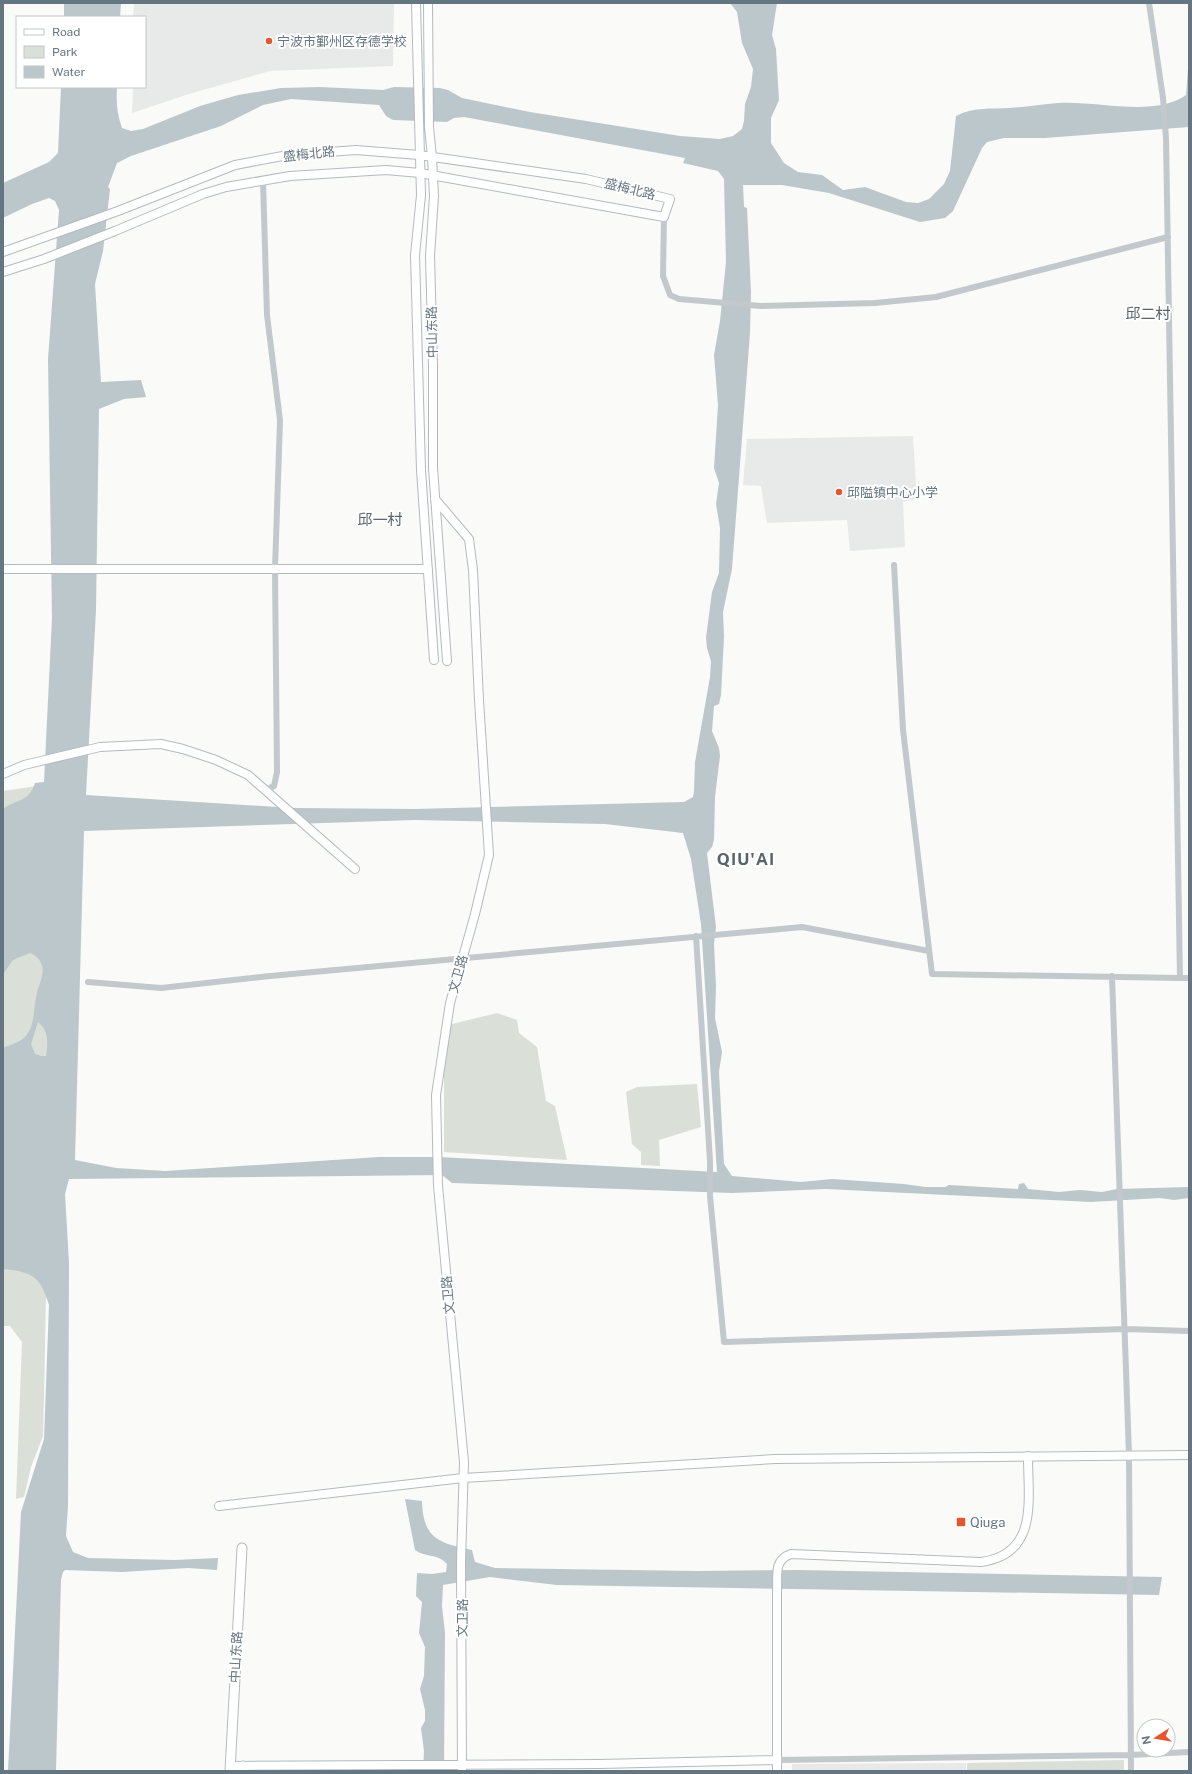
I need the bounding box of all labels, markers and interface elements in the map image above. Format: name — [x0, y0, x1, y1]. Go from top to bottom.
legend — [16, 16, 146, 88]
text: Road — [52, 25, 80, 39]
place label: 宁波市鄞州区存德学校 — [277, 34, 407, 49]
marker: 宁波市鄞州区存德学校 — [264, 36, 274, 46]
text: Park — [52, 45, 78, 59]
text: Water — [52, 65, 86, 79]
street label: 盛梅北路 — [282, 144, 336, 164]
street label: 盛梅北路 — [603, 175, 657, 203]
district label: 邱二村 — [1125, 305, 1171, 322]
street label: 中山东路 — [424, 306, 440, 358]
place label: 邱隘镇中心小学 — [847, 485, 938, 500]
marker: 邱隘镇中心小学 — [834, 487, 844, 497]
district label: 邱一村 — [357, 511, 403, 528]
district label: QIU'AI — [717, 849, 775, 869]
street label: 文卫路 — [445, 953, 471, 995]
street label: 文卫路 — [439, 1275, 457, 1315]
place label: Qiuga — [970, 1515, 1005, 1530]
marker: Qiuga — [955, 1516, 967, 1528]
street label: 文卫路 — [455, 1598, 470, 1638]
street label: 中山东路 — [227, 1631, 245, 1683]
north arrow — [1136, 1718, 1176, 1758]
text: N — [1139, 1735, 1153, 1746]

